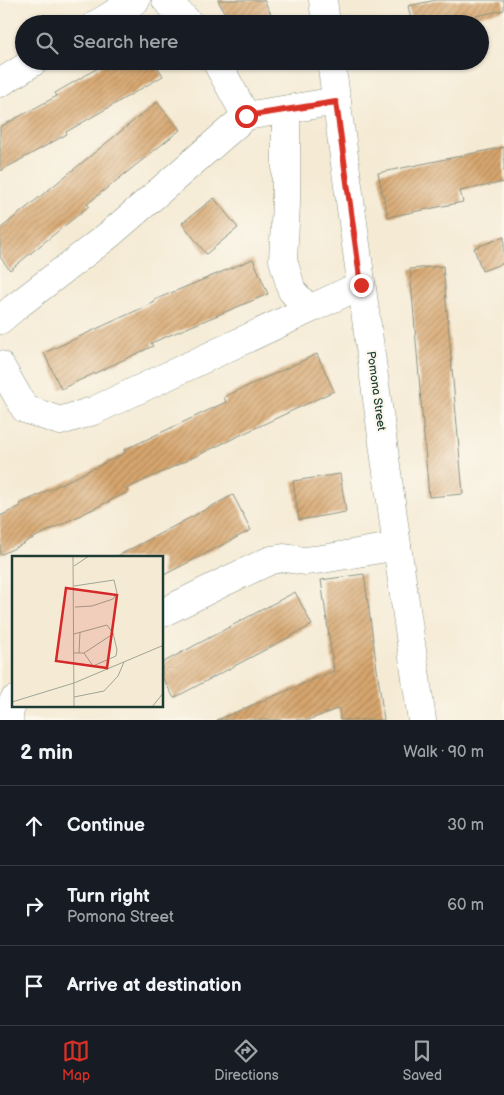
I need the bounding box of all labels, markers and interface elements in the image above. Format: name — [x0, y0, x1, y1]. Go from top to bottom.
search box — [15, 15, 489, 70]
icon: search — [33, 29, 61, 57]
text: Search here — [73, 31, 178, 54]
route start — [235, 105, 258, 128]
route end — [350, 274, 373, 297]
street label: Pomona Street — [363, 350, 389, 432]
inset map — [12, 556, 164, 708]
text: 2 min — [20, 740, 73, 765]
text: Walk · 90 m — [403, 743, 484, 762]
icon: ahead — [20, 812, 48, 840]
text: Continue — [67, 814, 145, 837]
text: 30 m — [447, 816, 484, 835]
text: Turn right — [67, 885, 150, 908]
icon: right — [20, 892, 48, 920]
text: 60 m — [447, 896, 484, 915]
text: Pomona Street — [67, 908, 174, 927]
icon: arrive — [20, 972, 48, 1000]
text: Arrive at destination — [67, 974, 242, 997]
tab: Map — [62, 1037, 90, 1084]
tab: Directions — [214, 1037, 279, 1084]
tab: Saved — [403, 1037, 442, 1084]

